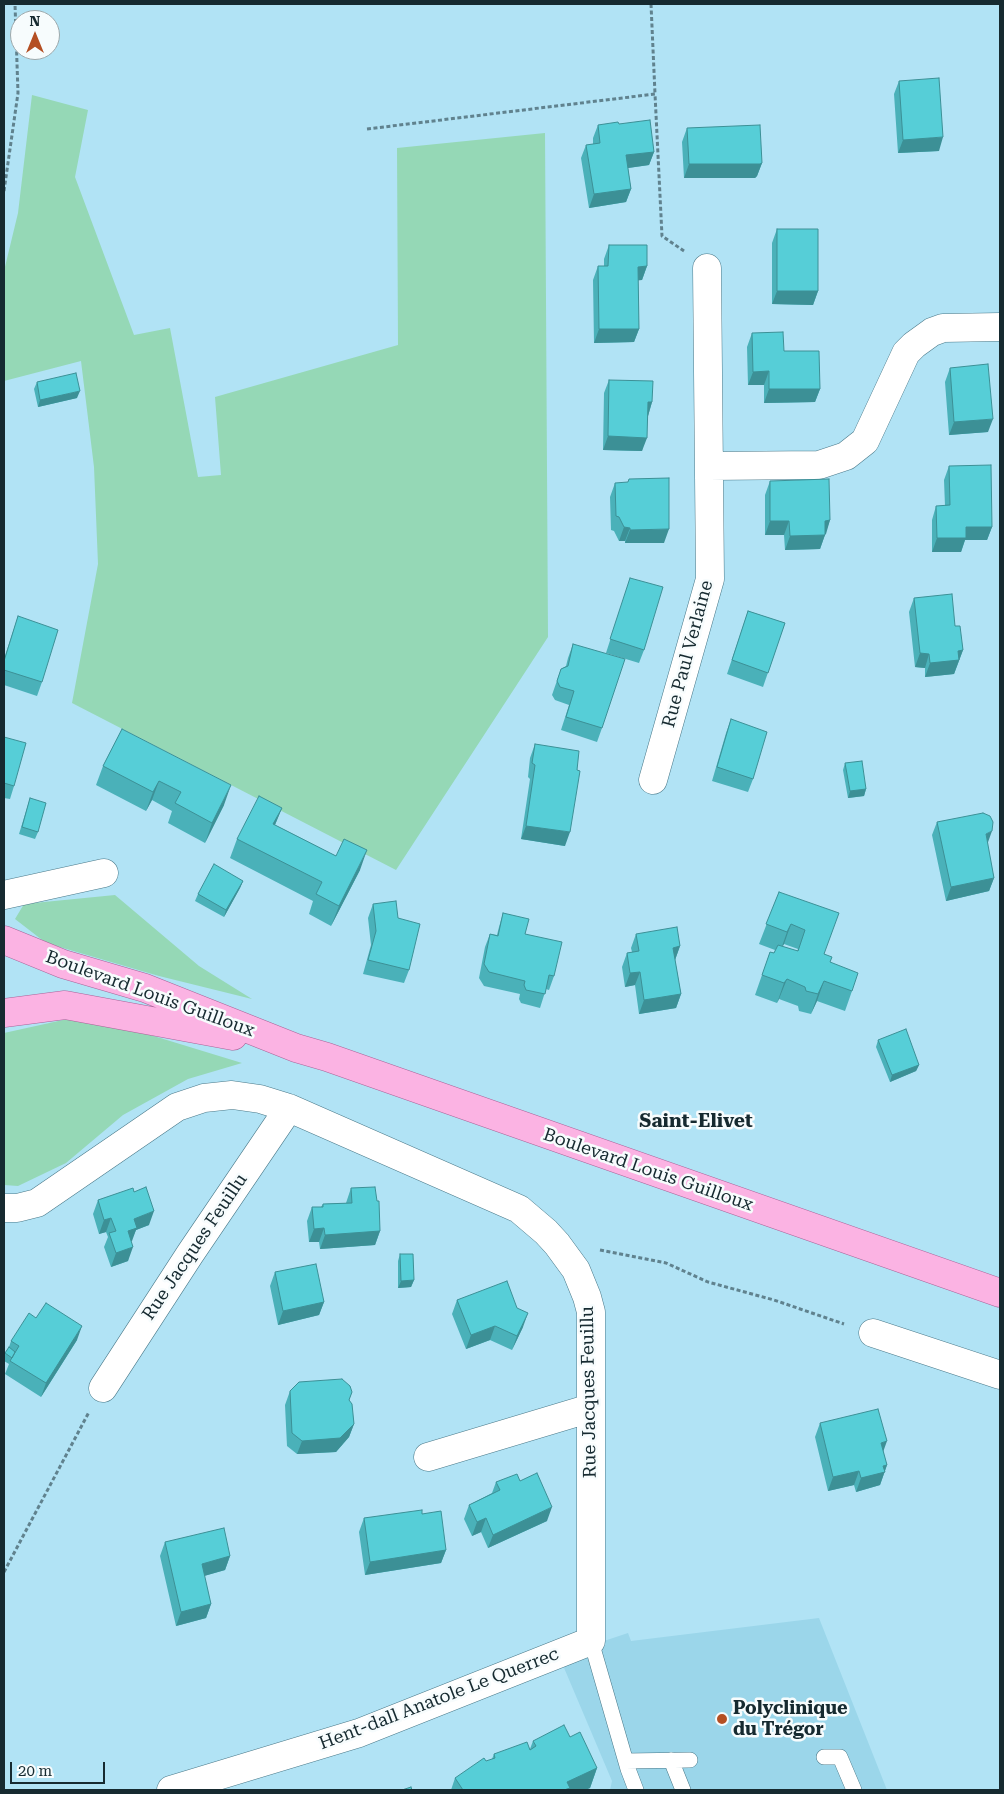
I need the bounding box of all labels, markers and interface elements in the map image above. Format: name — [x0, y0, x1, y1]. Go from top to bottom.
north arrow — [10, 10, 60, 60]
text: N — [30, 13, 40, 29]
street label: Rue Paul Verlaine — [658, 578, 718, 730]
street label: Boulevard Louis Guilloux — [43, 946, 257, 1042]
district label: Saint-Elivet — [639, 1110, 753, 1132]
street label: Boulevard Louis Guilloux — [540, 1124, 756, 1216]
street label: Rue Jacques Feuillu — [138, 1170, 252, 1324]
street label: Rue Jacques Feuillu — [577, 1306, 601, 1478]
street label: Hent-dall Anatole Le Querrec — [316, 1643, 562, 1755]
place label: Polyclinique du Trégor — [733, 1698, 848, 1740]
marker: Polyclinique du Trégor — [715, 1712, 729, 1726]
scale bar — [12, 1752, 108, 1784]
text: 20 m — [18, 1762, 52, 1780]

